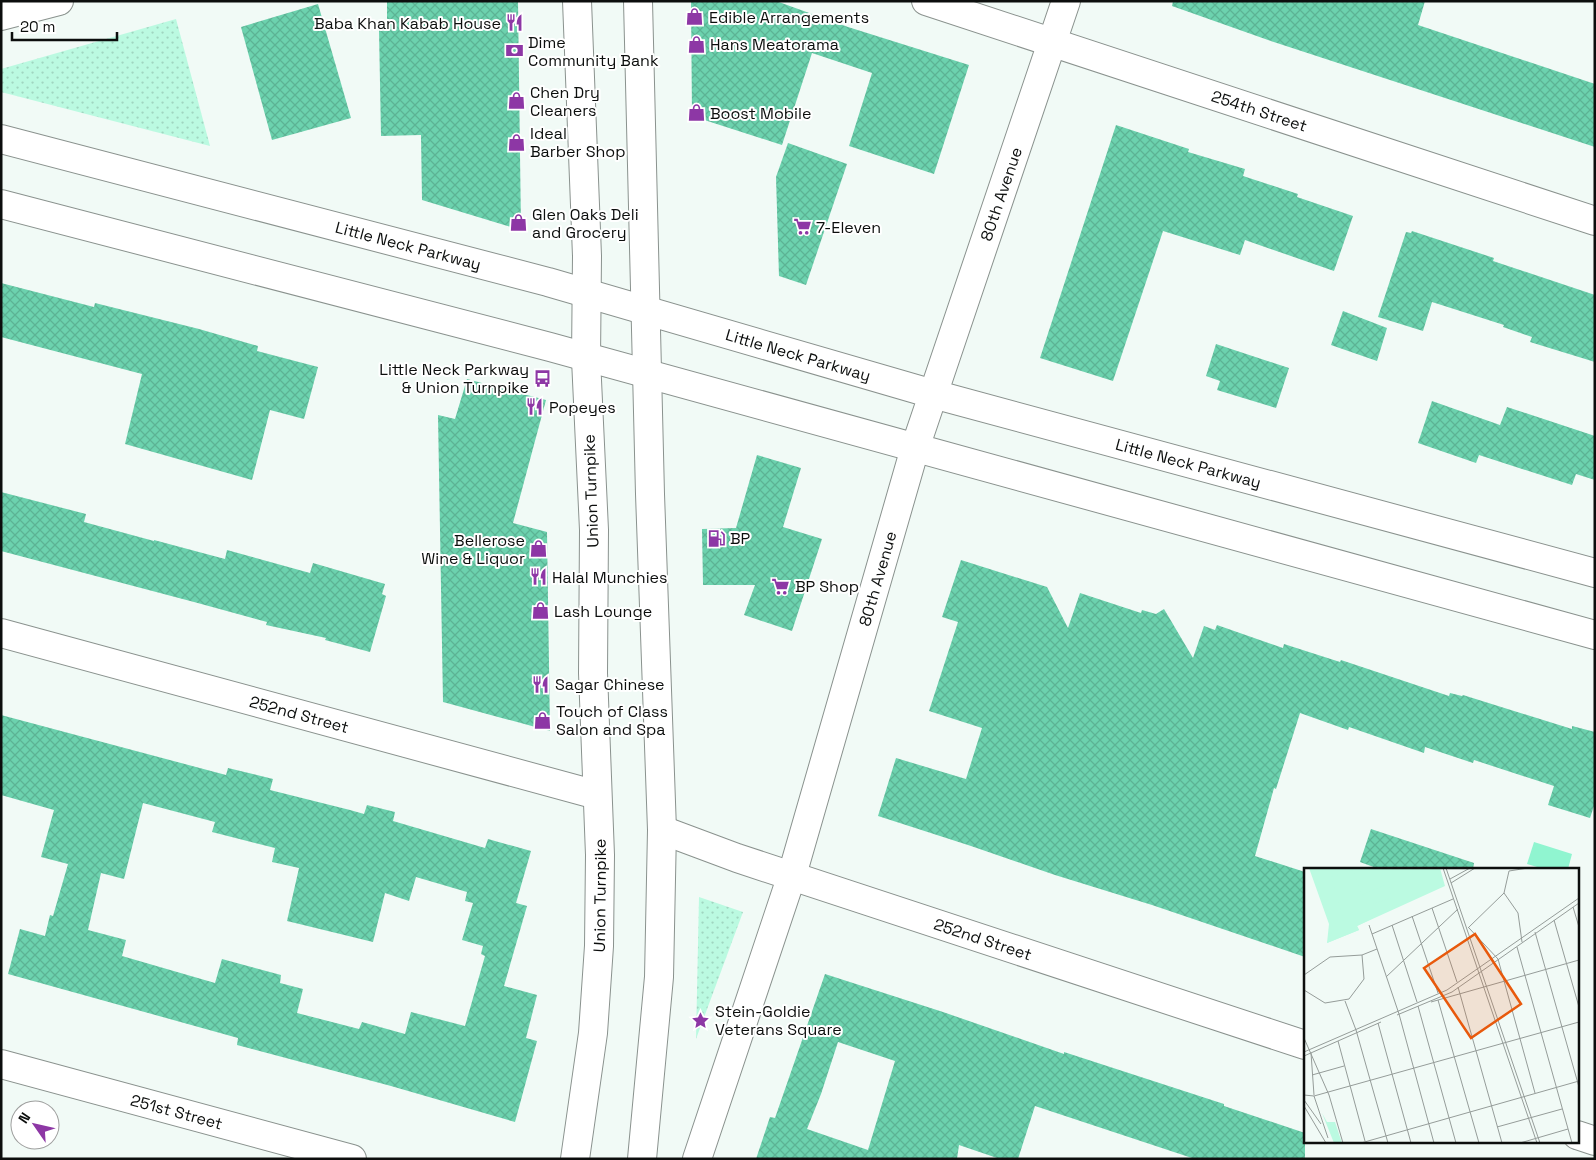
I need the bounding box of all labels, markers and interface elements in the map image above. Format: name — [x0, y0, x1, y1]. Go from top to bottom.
shop icon: Edible Arrangements — [685, 7, 705, 27]
place label: Edible Arrangements — [709, 7, 869, 28]
scale bar — [12, 10, 118, 42]
place label: Baba Khan Kabab House — [314, 13, 501, 34]
restaurant icon: Baba Khan Kabab House — [505, 13, 525, 33]
text: 20 m — [20, 17, 55, 36]
place label: Dime Community Bank — [528, 32, 659, 71]
shop icon: Hans Meatorama — [686, 34, 706, 54]
place label: Hans Meatorama — [710, 34, 839, 55]
bank icon: Dime Community Bank — [504, 41, 524, 61]
place label: Chen Dry Cleaners — [530, 82, 600, 121]
street label: 254th Street — [1209, 85, 1310, 136]
shop icon: Chen Dry Cleaners — [506, 91, 526, 111]
shop icon: Boost Mobile — [686, 103, 706, 123]
place label: Boost Mobile — [710, 103, 811, 124]
place label: Ideal Barber Shop — [530, 123, 626, 162]
shop icon: Ideal Barber Shop — [506, 132, 526, 152]
street label: 80th Avenue — [975, 144, 1026, 244]
place label: Glen Oaks Deli and Grocery — [532, 204, 639, 243]
shop icon: Glen Oaks Deli and Grocery — [508, 213, 528, 233]
street label: Little Neck Parkway — [333, 216, 483, 275]
supermarket icon: 7-Eleven — [792, 217, 812, 237]
place label: 7-Eleven — [816, 217, 881, 238]
street label: Little Neck Parkway — [723, 324, 873, 386]
place label: Little Neck Parkway & Union Turnpike — [379, 359, 529, 398]
bus stop icon: Little Neck Parkway & Union Turnpike — [533, 368, 553, 388]
restaurant icon: Popeyes — [525, 397, 545, 417]
place label: Popeyes — [549, 397, 616, 418]
street label: Little Neck Parkway — [1113, 433, 1264, 493]
street label: Union Turnpike — [579, 434, 603, 548]
fuel station icon: BP — [706, 528, 726, 548]
place label: BP — [730, 528, 751, 549]
street label: 80th Avenue — [854, 529, 901, 628]
place label: Bellerose Wine & Liquor — [421, 530, 525, 569]
shop icon: Bellerose Wine & Liquor — [529, 539, 549, 559]
restaurant icon: Halal Munchies — [528, 567, 548, 587]
place label: Halal Munchies — [552, 567, 668, 588]
supermarket icon: BP Shop — [771, 576, 791, 596]
place label: BP Shop — [795, 576, 859, 597]
shop icon: Lash Lounge — [530, 601, 550, 621]
place label: Lash Lounge — [554, 601, 652, 622]
restaurant icon: Sagar Chinese — [531, 674, 551, 694]
place label: Sagar Chinese — [555, 674, 665, 695]
street label: 252nd Street — [247, 691, 351, 738]
place label: Touch of Class Salon and Spa — [556, 701, 668, 740]
shop icon: Touch of Class Salon and Spa — [532, 710, 552, 730]
street label: Union Turnpike — [588, 838, 611, 953]
inset map — [1304, 868, 1578, 1142]
street label: 252nd Street — [931, 913, 1035, 965]
place label: Stein-Goldie Veterans Square — [715, 1001, 842, 1040]
place icon: Stein-Goldie Veterans Square — [691, 1010, 711, 1030]
street label: 251st Street — [128, 1089, 225, 1134]
north arrow — [10, 1100, 60, 1150]
text: N — [14, 1109, 34, 1127]

